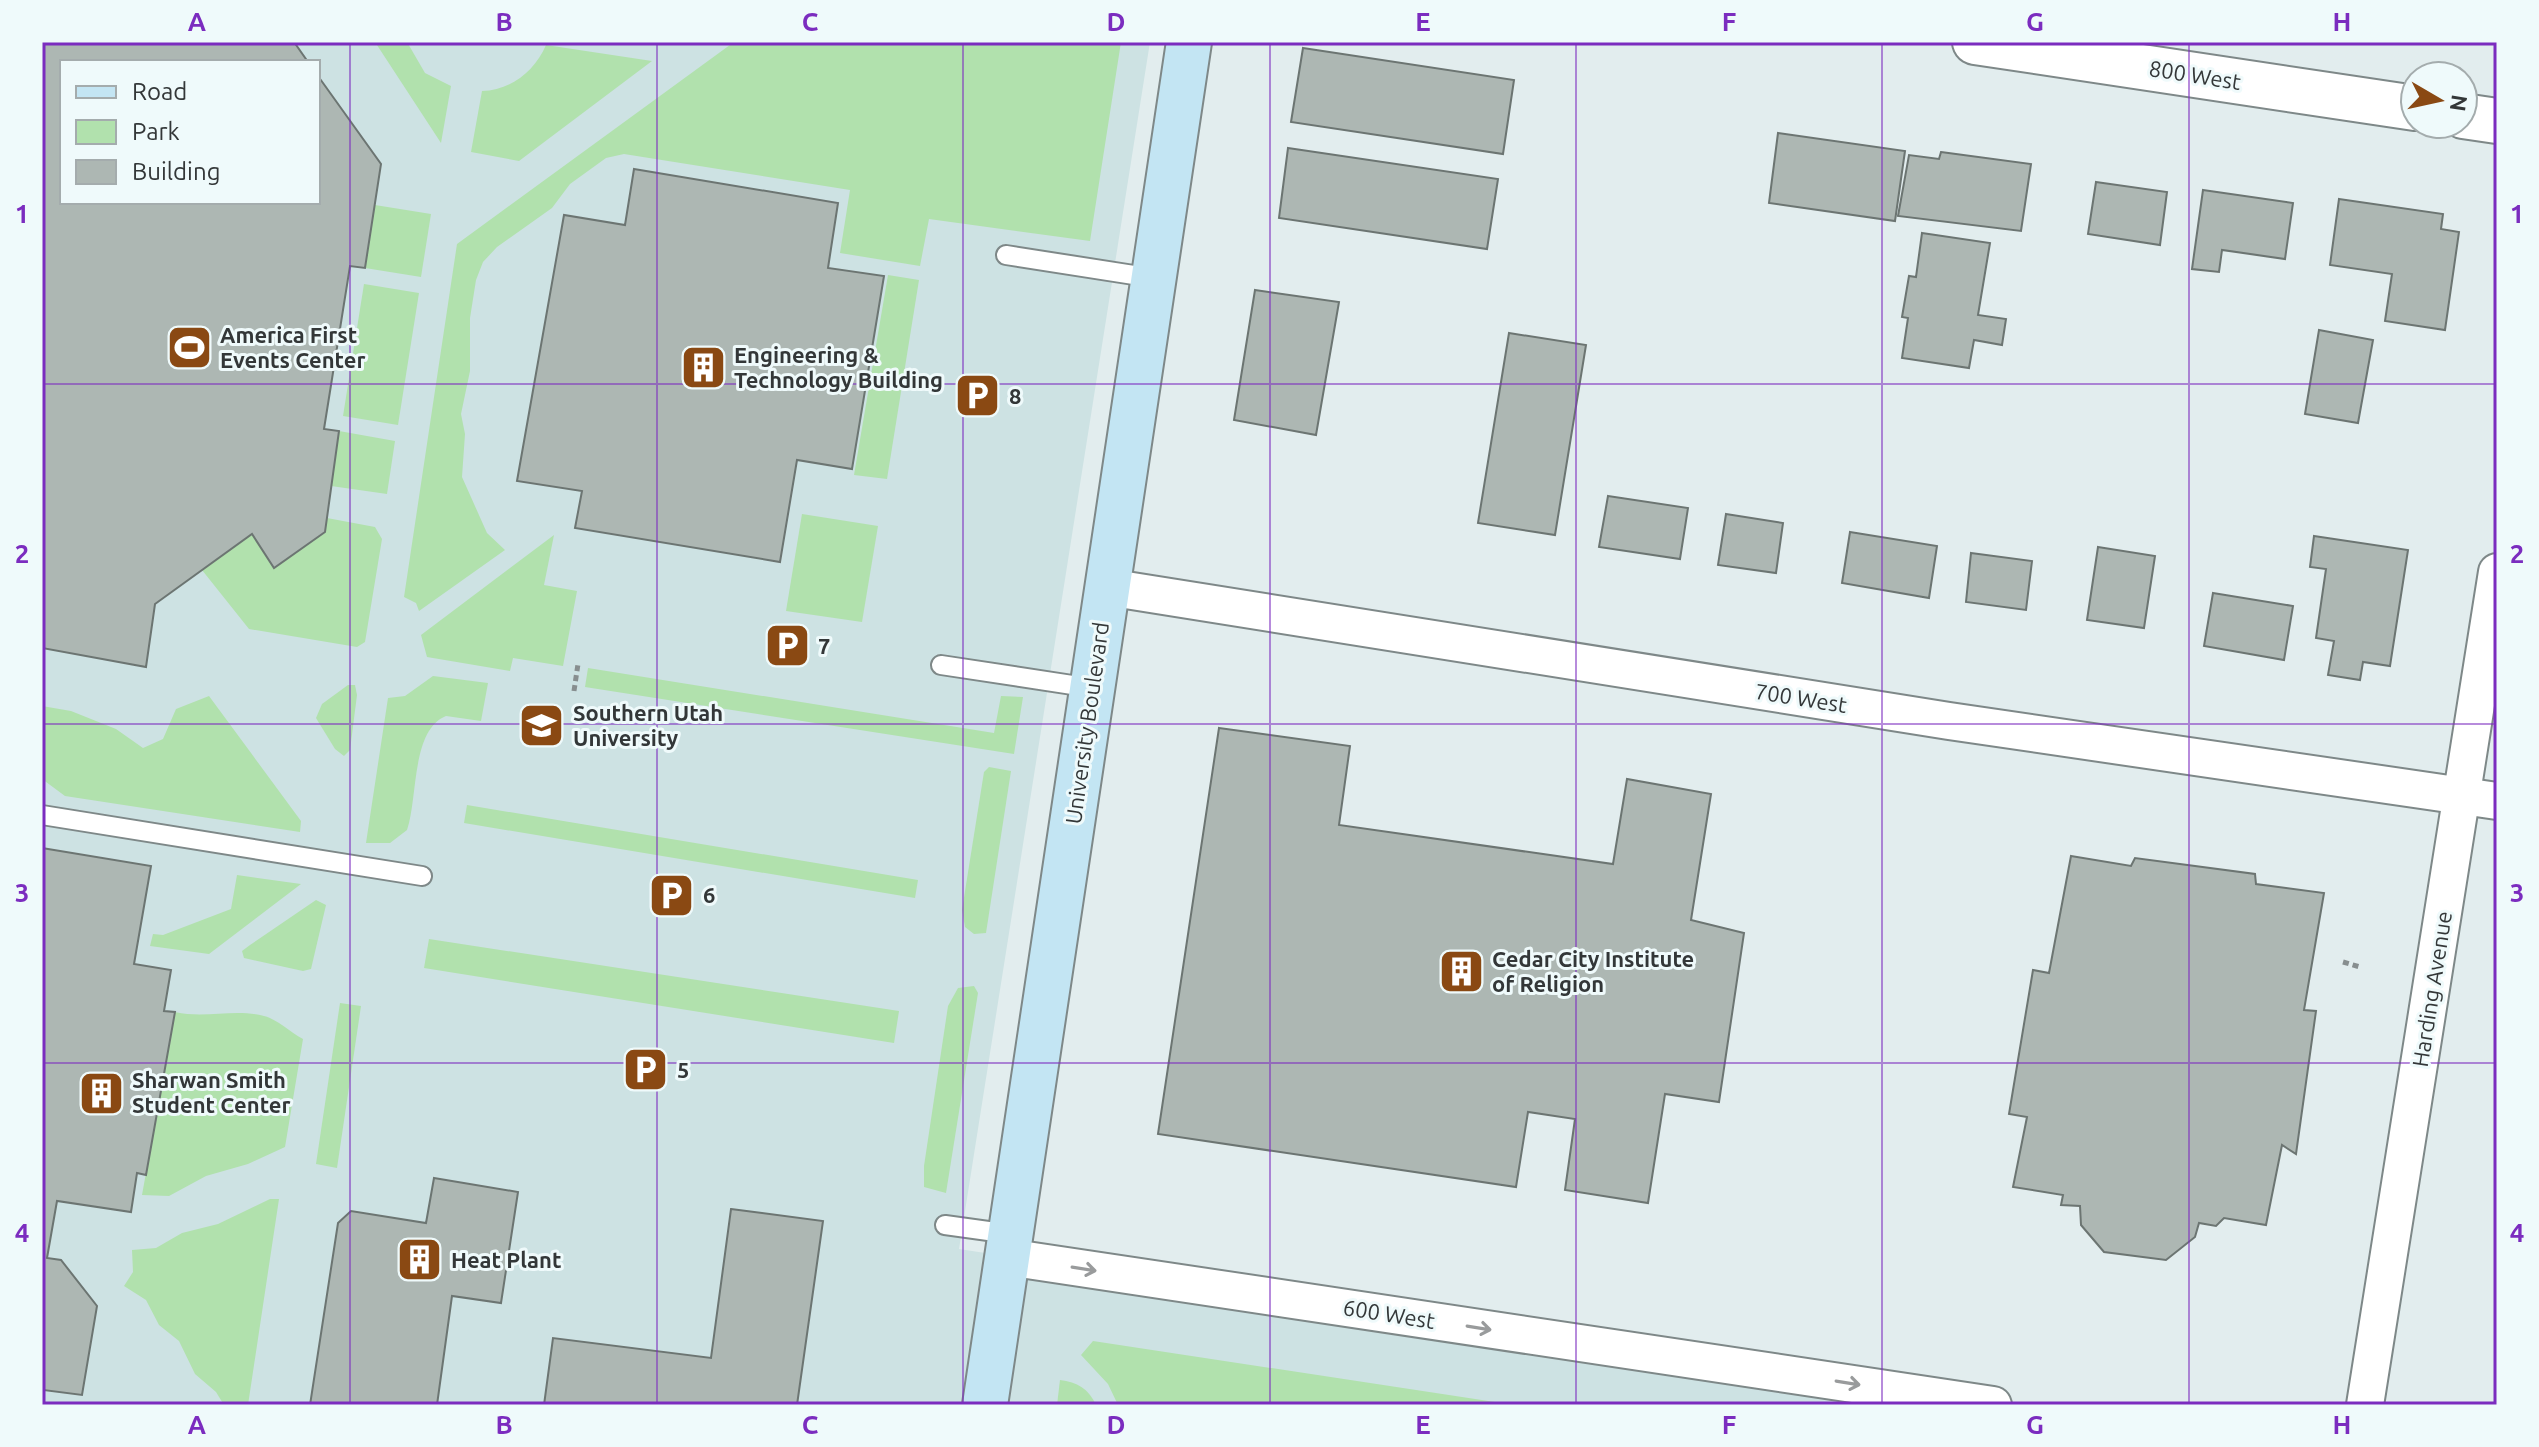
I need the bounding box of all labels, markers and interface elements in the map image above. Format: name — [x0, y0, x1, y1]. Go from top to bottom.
text: A — [188, 7, 207, 36]
text: B — [495, 7, 513, 36]
text: C — [802, 7, 819, 36]
text: D — [1107, 7, 1125, 36]
text: E — [1415, 7, 1431, 36]
text: F — [1722, 7, 1736, 36]
text: G — [2026, 7, 2044, 36]
text: H — [2333, 7, 2351, 36]
street label: 800 West — [2147, 55, 2243, 94]
legend — [60, 60, 320, 204]
north arrow — [2399, 60, 2479, 140]
text: Road — [132, 78, 187, 105]
text: N — [2446, 93, 2473, 113]
text: Park — [132, 118, 180, 145]
text: Building — [132, 158, 220, 185]
text: 1 — [15, 199, 29, 228]
text: 1 — [2510, 199, 2524, 228]
place label: America First Events Center — [220, 322, 365, 372]
sports icon: America First Events Center — [165, 324, 213, 372]
place label: Engineering & Technology Building — [734, 342, 943, 392]
building icon: Engineering & Technology Building — [679, 344, 727, 392]
parking icon: 8 — [954, 372, 1002, 420]
place label: 8 — [1009, 383, 1021, 408]
text: 2 — [15, 539, 29, 568]
text: 2 — [2510, 539, 2524, 568]
street label: University Boulevard — [1060, 620, 1113, 826]
parking icon: 7 — [763, 622, 811, 670]
place label: 7 — [818, 633, 830, 658]
street label: 700 West — [1753, 678, 1849, 717]
place label: Southern Utah University — [573, 700, 723, 750]
school or university icon: Southern Utah University — [518, 702, 566, 750]
parking icon: 6 — [648, 871, 696, 919]
text: 3 — [15, 878, 29, 907]
text: 3 — [2510, 878, 2524, 907]
place label: 6 — [703, 882, 715, 907]
street label: Harding Avenue — [2407, 909, 2456, 1069]
place label: Cedar City Institute of Religion — [1492, 946, 1694, 996]
building icon: Cedar City Institute of Religion — [1437, 948, 1485, 996]
parking icon: 5 — [622, 1046, 670, 1094]
place label: 5 — [677, 1057, 689, 1082]
place label: Sharwan Smith Student Center — [132, 1067, 291, 1117]
building icon: Sharwan Smith Student Center — [77, 1069, 125, 1117]
text: 4 — [15, 1218, 29, 1247]
text: 4 — [2510, 1218, 2524, 1247]
building icon: Heat Plant — [396, 1236, 444, 1284]
place label: Heat Plant — [451, 1247, 561, 1272]
one-way arrow — [1071, 1262, 1096, 1277]
street label: 600 West — [1341, 1294, 1437, 1333]
one-way arrow — [1466, 1321, 1492, 1336]
one-way arrow — [1835, 1376, 1861, 1391]
text: A — [188, 1410, 207, 1439]
text: B — [495, 1410, 513, 1439]
text: C — [802, 1410, 819, 1439]
text: D — [1107, 1410, 1125, 1439]
text: E — [1415, 1410, 1431, 1439]
text: F — [1722, 1410, 1736, 1439]
text: G — [2026, 1410, 2044, 1439]
text: H — [2333, 1410, 2351, 1439]

